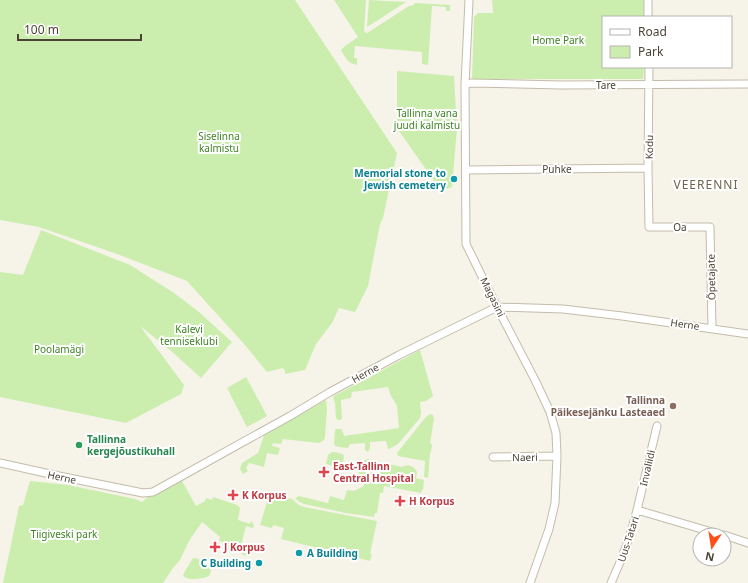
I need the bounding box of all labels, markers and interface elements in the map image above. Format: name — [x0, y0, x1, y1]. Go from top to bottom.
scale bar — [18, 16, 141, 42]
legend — [602, 16, 732, 68]
text: 100 m — [24, 21, 59, 38]
text: Road — [638, 23, 667, 40]
park label: Home Park — [532, 33, 585, 47]
text: Park — [638, 43, 664, 60]
street label: Tare — [596, 78, 616, 92]
park label: Tallinna vana juudi kalmistu — [393, 106, 460, 132]
park label: Siselinna kalmistu — [198, 129, 240, 155]
street label: Kodu — [642, 135, 656, 159]
street label: Puhke — [542, 162, 572, 176]
place label: Memorial stone to Jewish cemetery — [354, 166, 446, 192]
marker: Memorial stone to Jewish cemetery — [449, 174, 459, 184]
district label: VEERENNI — [674, 176, 739, 193]
street label: Oa — [673, 220, 687, 234]
street label: Õpetajate — [704, 253, 718, 300]
street label: Magasini — [477, 275, 509, 319]
street label: Herne — [670, 315, 701, 333]
park label: Kalevi tenniseklubi — [160, 322, 218, 348]
park label: Poolamägi — [34, 342, 84, 356]
street label: Herne — [349, 360, 381, 386]
place label: Tallinna Päikesejänku Lasteaed — [551, 393, 665, 419]
marker: Tallinna Päikesejänku Lasteaed — [668, 401, 678, 411]
place label: Tallinna kergejõustikuhall — [87, 432, 175, 458]
marker: Tallinna kergejõustikuhall — [74, 440, 84, 450]
street label: Invaliidi — [636, 449, 658, 487]
street label: Naeri — [512, 450, 538, 464]
place label: East-Tallinn Central Hospital — [333, 459, 414, 485]
marker: East-Tallinn Central Hospital — [318, 466, 330, 478]
street label: Herne — [46, 467, 78, 487]
place label: K Korpus — [242, 488, 286, 502]
marker: K Korpus — [227, 489, 239, 501]
place label: H Korpus — [409, 494, 454, 508]
marker: H Korpus — [394, 495, 406, 507]
street label: Uus-Tatari — [614, 514, 642, 564]
park label: Tiigiveski park — [31, 527, 98, 541]
north arrow — [692, 527, 732, 567]
place label: J Korpus — [223, 540, 265, 554]
marker: J Korpus — [209, 541, 221, 553]
place label: A Building — [307, 546, 358, 560]
marker: A Building — [294, 548, 304, 558]
text: N — [704, 549, 716, 566]
place label: C Building — [201, 556, 251, 570]
marker: C Building — [254, 558, 264, 568]

